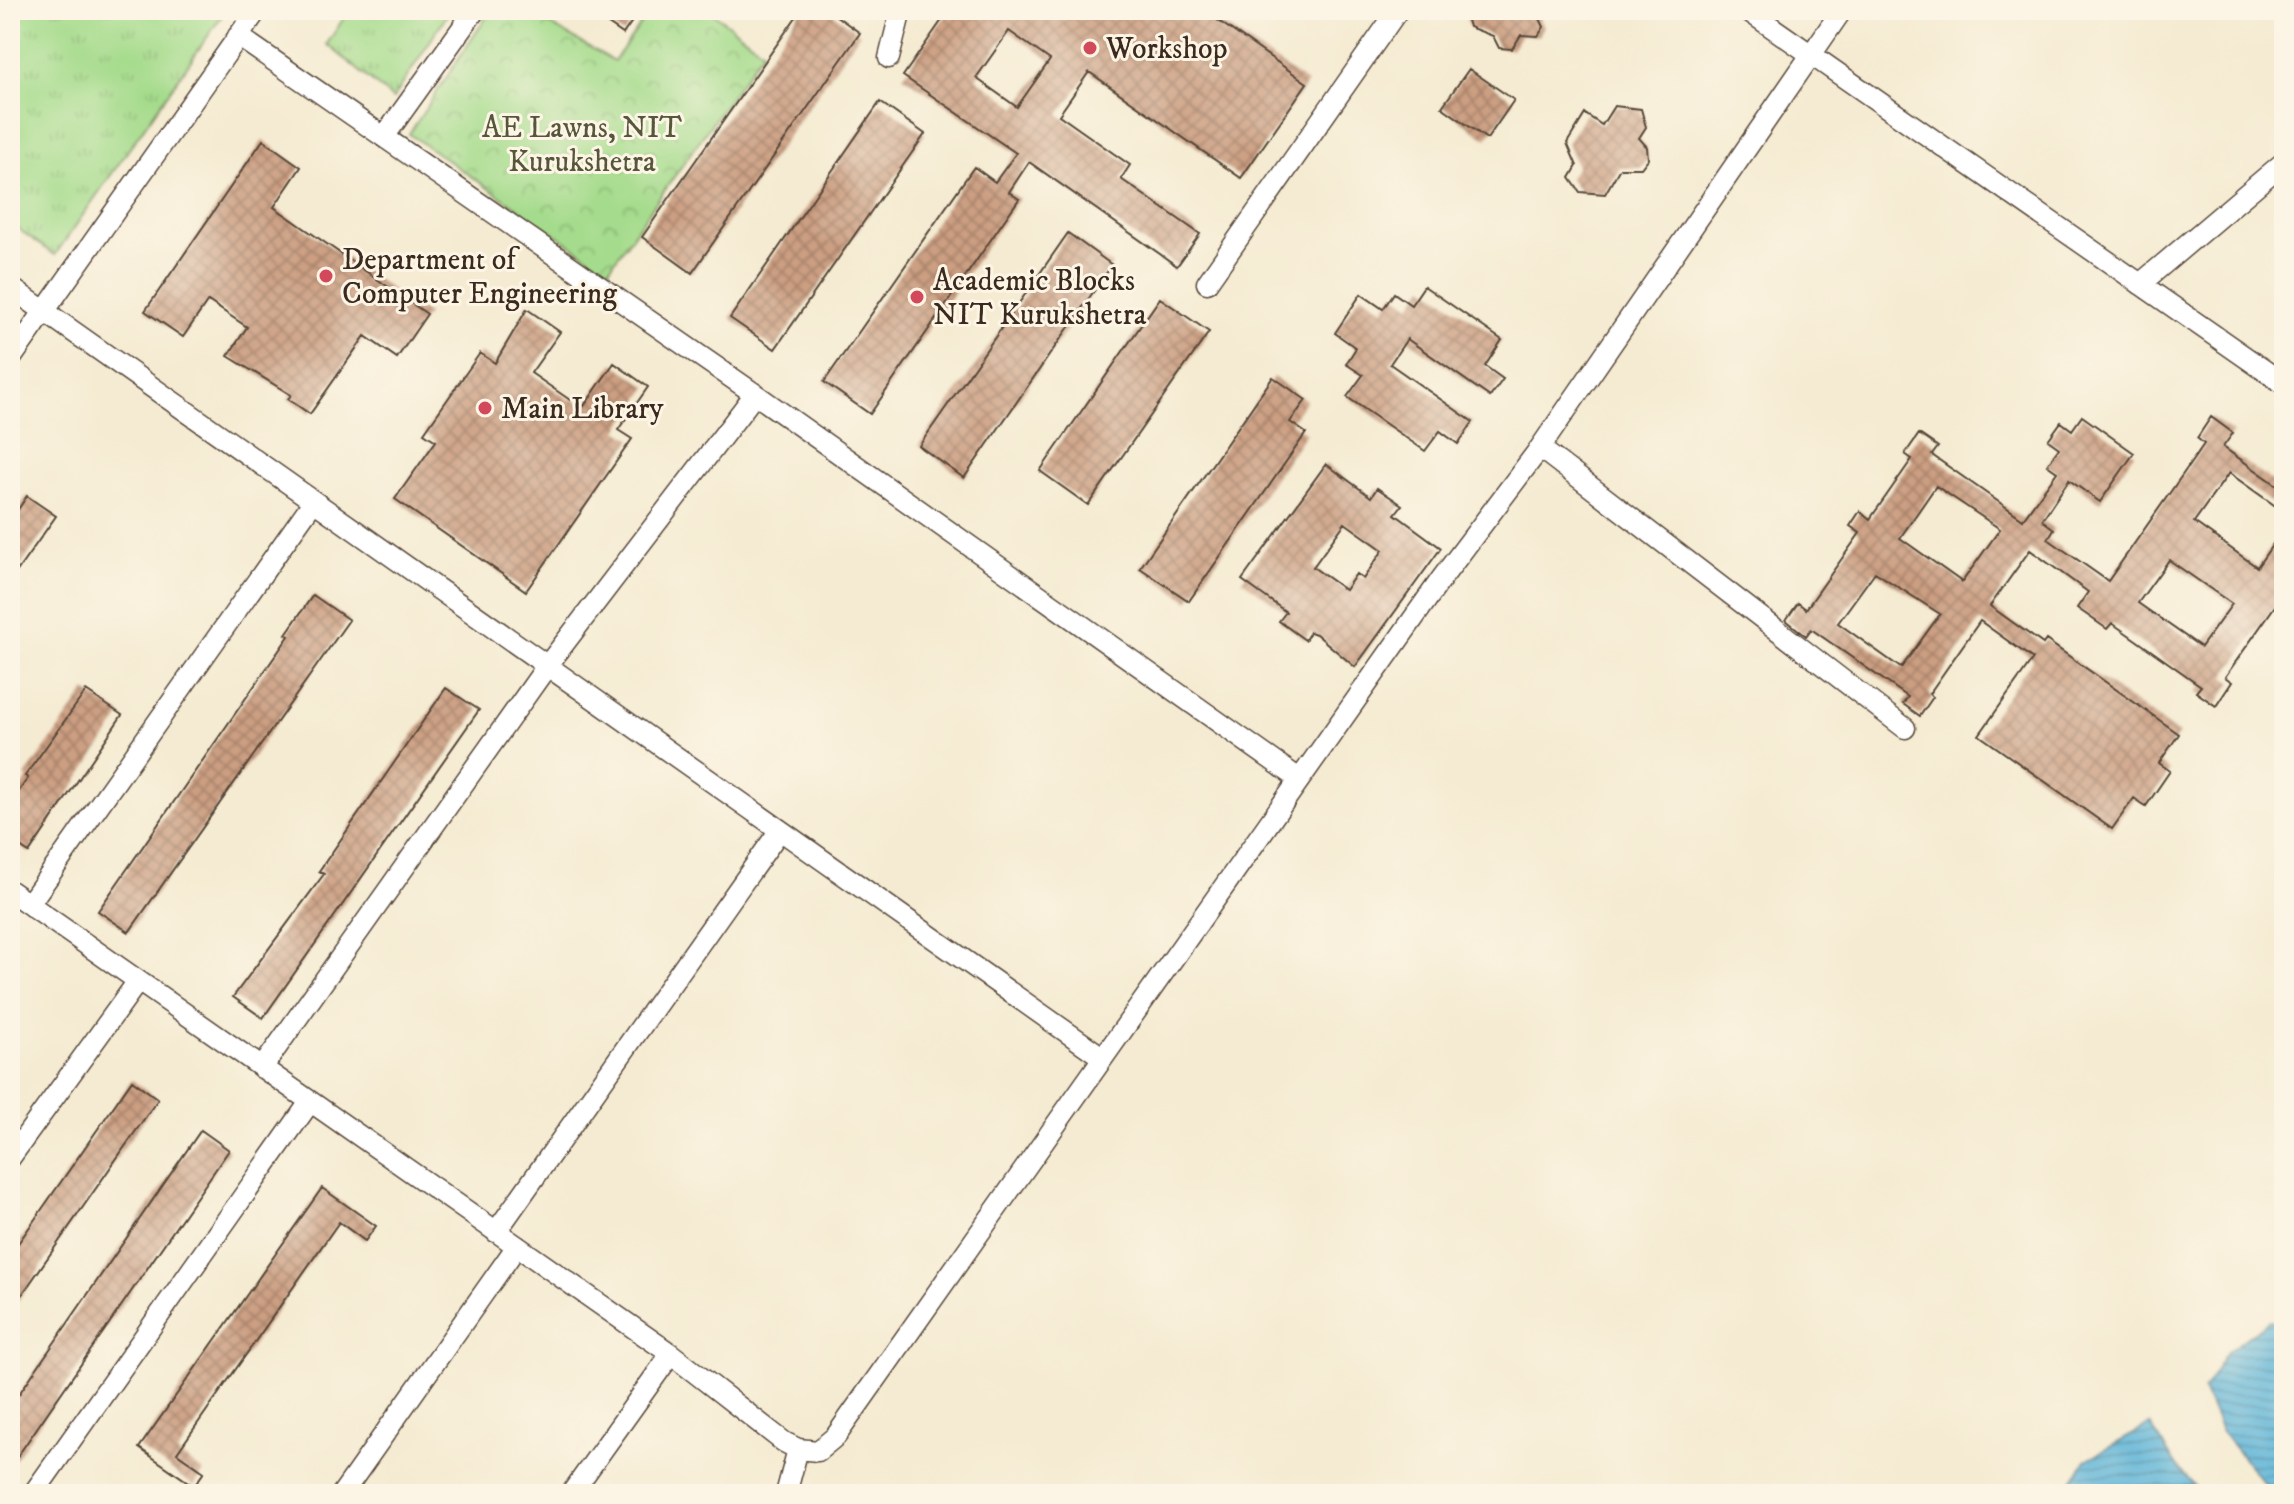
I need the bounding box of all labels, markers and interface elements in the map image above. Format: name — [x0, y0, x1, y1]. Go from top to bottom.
place label: Workshop — [1105, 31, 1228, 68]
marker: Workshop — [1081, 39, 1099, 57]
park label: AE Lawns, NIT Kurukshetra — [482, 110, 682, 181]
place label: Department of Computer Engineering — [342, 242, 617, 313]
place label: Academic Blocks NIT Kurukshetra — [933, 263, 1147, 334]
marker: Department of Computer Engineering — [317, 267, 335, 285]
marker: Academic Blocks NIT Kurukshetra — [908, 288, 926, 306]
place label: Main Library — [501, 391, 664, 428]
marker: Main Library — [476, 399, 494, 417]

